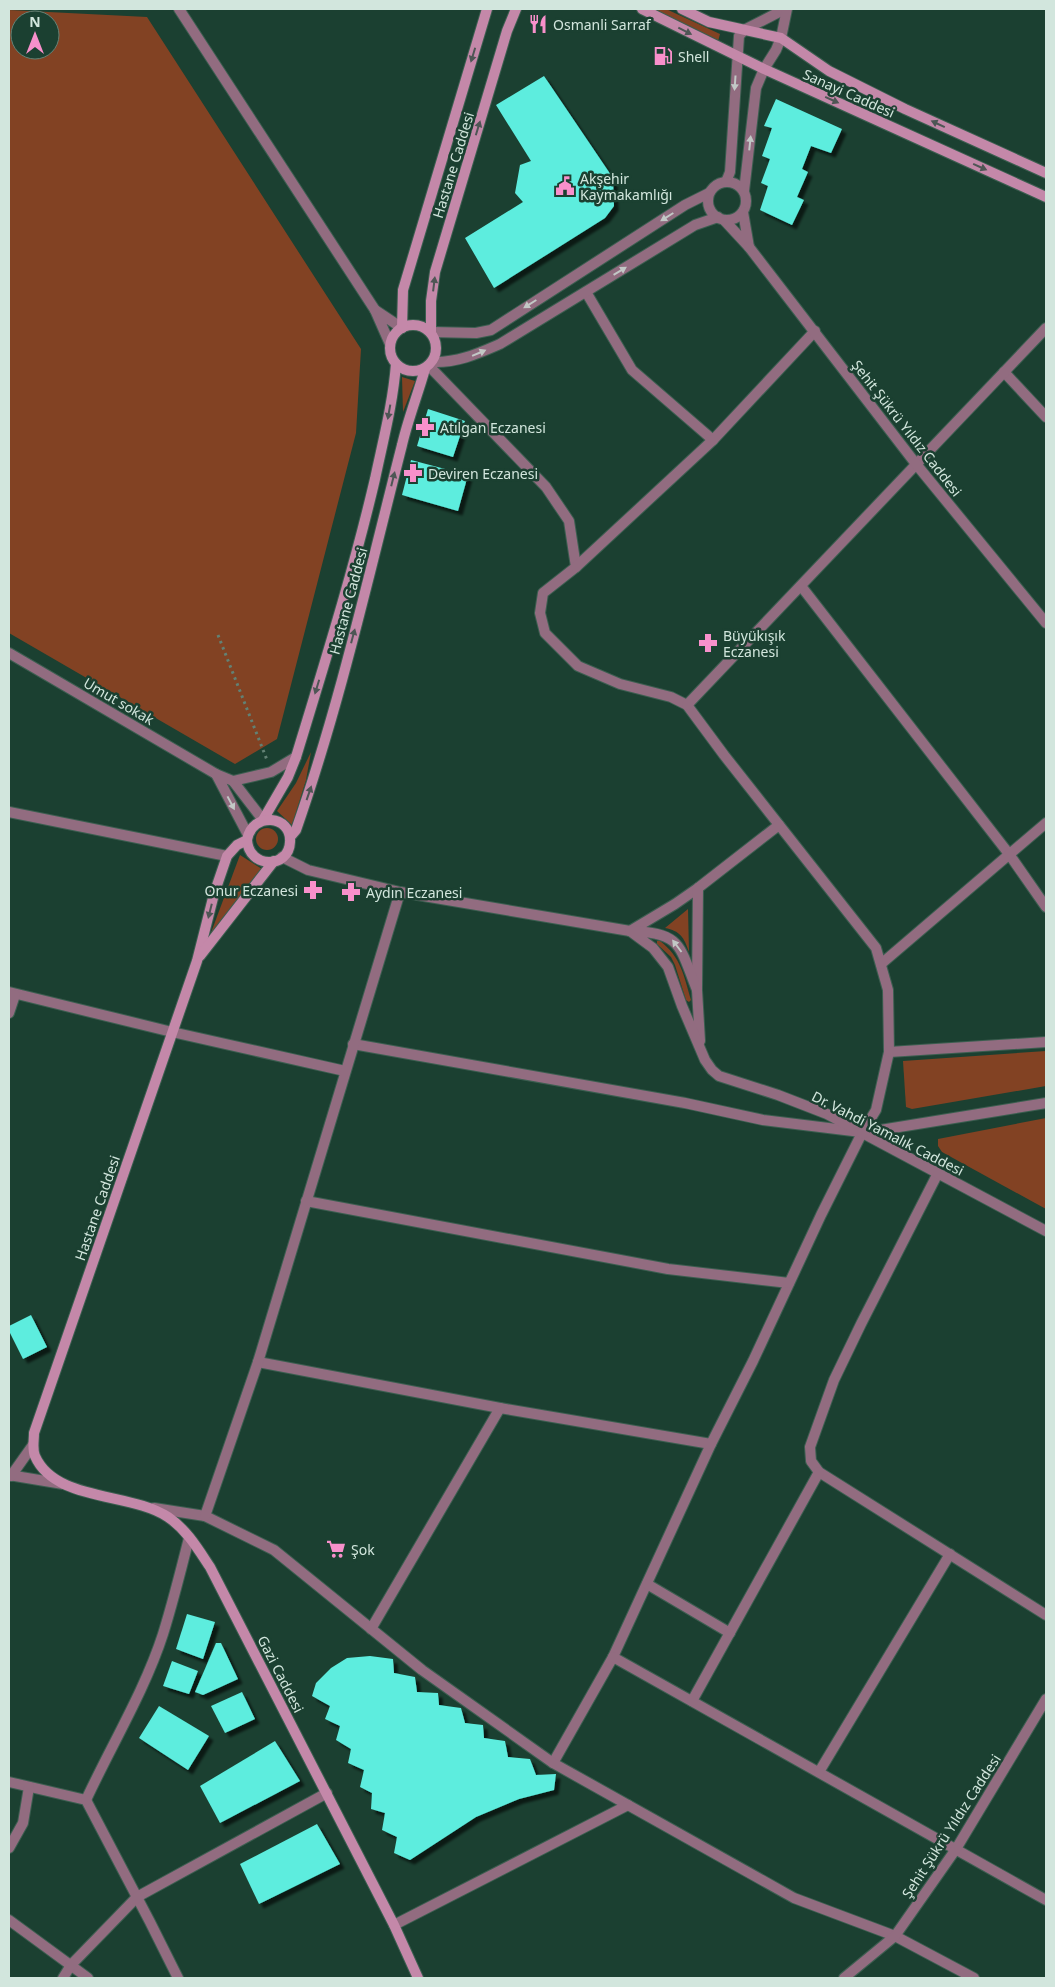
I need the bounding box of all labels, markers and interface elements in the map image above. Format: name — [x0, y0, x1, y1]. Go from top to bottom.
north arrow — [10, 10, 60, 60]
text: N — [29, 12, 41, 31]
restaurant icon: Osmanli Sarraf — [527, 13, 549, 35]
place label: Osmanli Sarraf — [553, 15, 652, 34]
one-way arrow — [678, 27, 693, 35]
fuel station icon: Shell — [652, 45, 674, 67]
place label: Shell — [678, 47, 709, 66]
one-way arrow — [469, 48, 477, 63]
street label: Sanayi Caddesi — [800, 64, 898, 122]
one-way arrow — [731, 76, 739, 92]
one-way arrow — [825, 97, 839, 105]
street label: Hastane Caddesi — [428, 110, 478, 220]
one-way arrow — [475, 120, 483, 135]
one-way arrow — [931, 120, 945, 128]
one-way arrow — [746, 135, 754, 151]
one-way arrow — [973, 164, 987, 172]
place label: Akşehir Kaymakamlığı — [580, 169, 672, 204]
public building icon: Akşehir Kaymakamlığı — [554, 175, 576, 197]
one-way arrow — [661, 212, 674, 222]
one-way arrow — [613, 266, 626, 275]
one-way arrow — [430, 276, 438, 292]
one-way arrow — [523, 300, 537, 309]
one-way arrow — [472, 348, 486, 356]
street label: Şehit Şükrü Yıldız Caddesi — [848, 356, 966, 500]
one-way arrow — [385, 404, 393, 420]
pharmacy icon: Atılgan Eczanesi — [414, 416, 436, 438]
place label: Atılgan Eczanesi — [440, 418, 546, 437]
pharmacy icon: Deviren Eczanesi — [402, 462, 424, 484]
place label: Deviren Eczanesi — [428, 464, 538, 483]
one-way arrow — [390, 472, 398, 487]
street label: Hastane Caddesi — [325, 545, 371, 657]
place label: Büyükışık Eczanesi — [723, 626, 786, 661]
one-way arrow — [349, 629, 357, 644]
pharmacy icon: Büyükışık Eczanesi — [697, 632, 719, 654]
street label: Umut sokak — [80, 673, 158, 729]
one-way arrow — [312, 680, 320, 695]
one-way arrow — [305, 785, 313, 800]
one-way arrow — [227, 796, 235, 811]
pharmacy icon: Onur Eczanesi — [302, 879, 324, 901]
place label: Onur Eczanesi — [205, 881, 298, 900]
pharmacy icon: Aydın Eczanesi — [340, 881, 362, 903]
place label: Aydın Eczanesi — [366, 883, 462, 902]
one-way arrow — [206, 903, 214, 918]
one-way arrow — [671, 940, 682, 953]
street label: Dr. Vahdi Yamalık Caddesi — [809, 1086, 967, 1180]
street label: Hastane Caddesi — [70, 1153, 124, 1263]
supermarket icon: Şok — [325, 1538, 347, 1560]
place label: Şok — [351, 1540, 375, 1559]
street label: Gazi Caddesi — [253, 1632, 309, 1716]
street label: Şehit Şükrü Yıldız Caddesi — [897, 1750, 1005, 1902]

